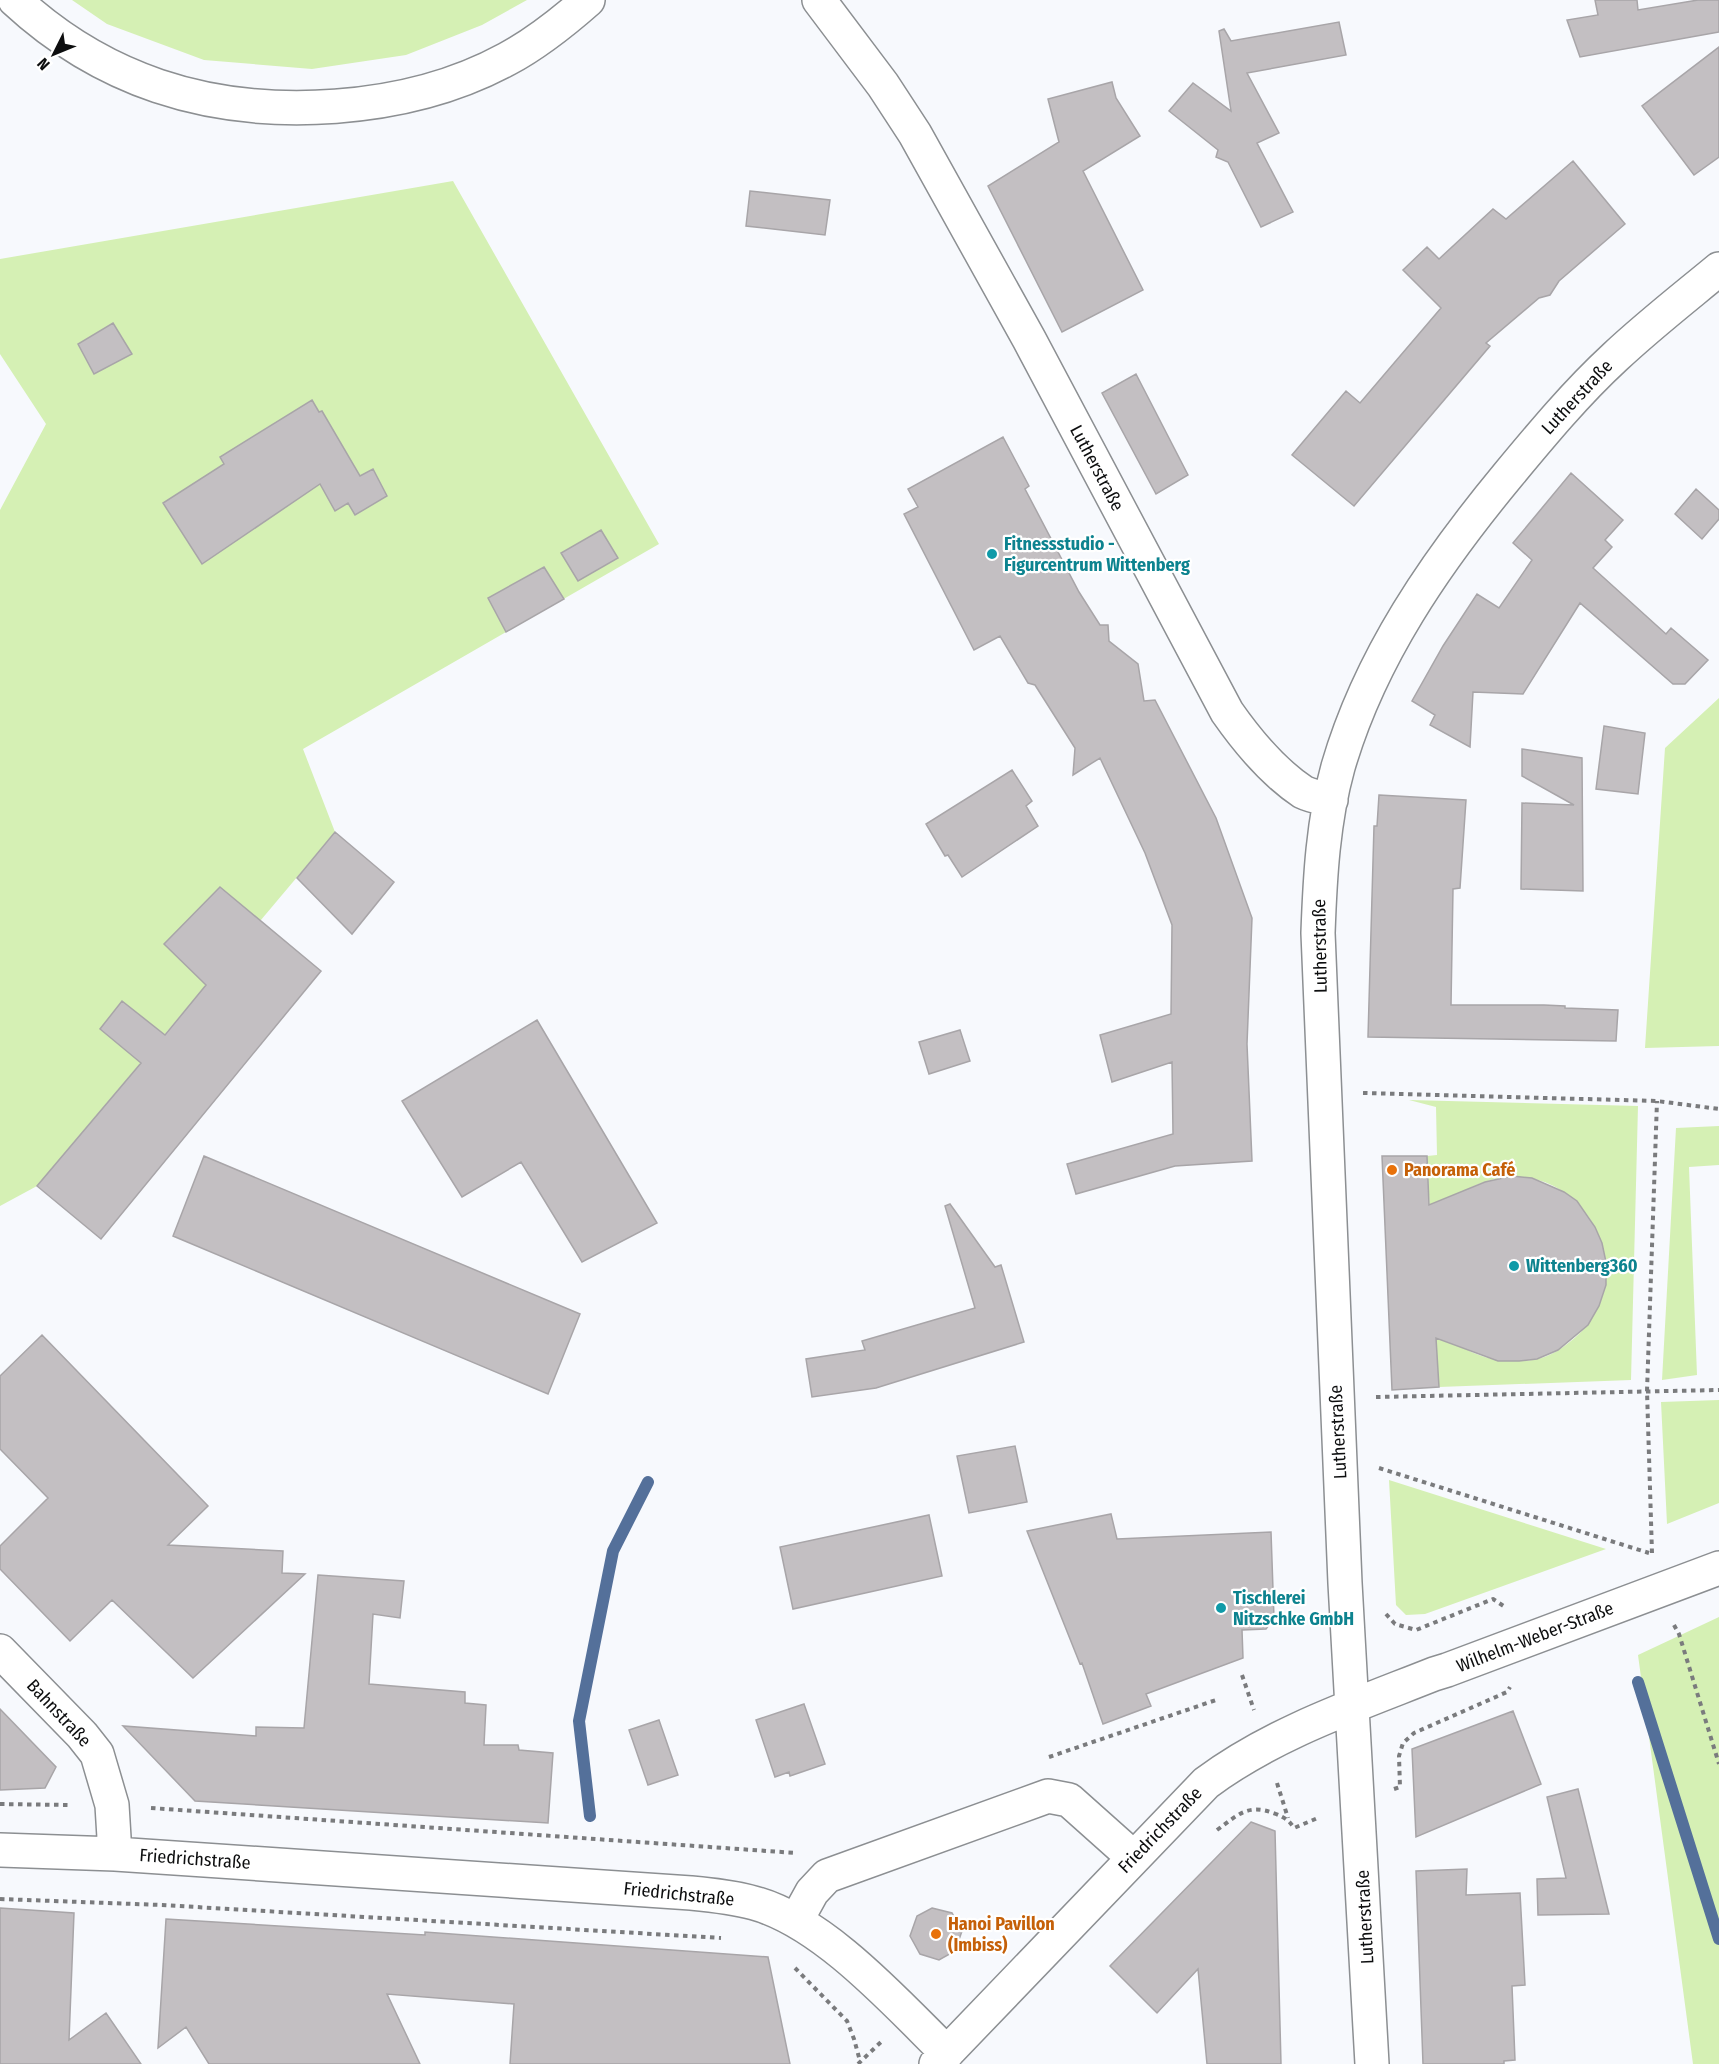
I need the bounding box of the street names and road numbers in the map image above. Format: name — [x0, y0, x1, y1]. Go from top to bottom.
street label: Lutherstraße — [1537, 355, 1617, 439]
street label: Lutherstraße — [1065, 421, 1129, 515]
street label: Lutherstraße — [1308, 899, 1332, 993]
street label: Lutherstraße — [1325, 1384, 1351, 1480]
street label: Wilhelm-Weber-Straße — [1453, 1597, 1617, 1677]
street label: Bahnstraße — [22, 1675, 96, 1751]
street label: Friedrichstraße — [1113, 1782, 1207, 1878]
street label: Friedrichstraße — [139, 1844, 251, 1874]
street label: Lutherstraße — [1352, 1869, 1378, 1965]
street label: Friedrichstraße — [623, 1877, 736, 1911]

